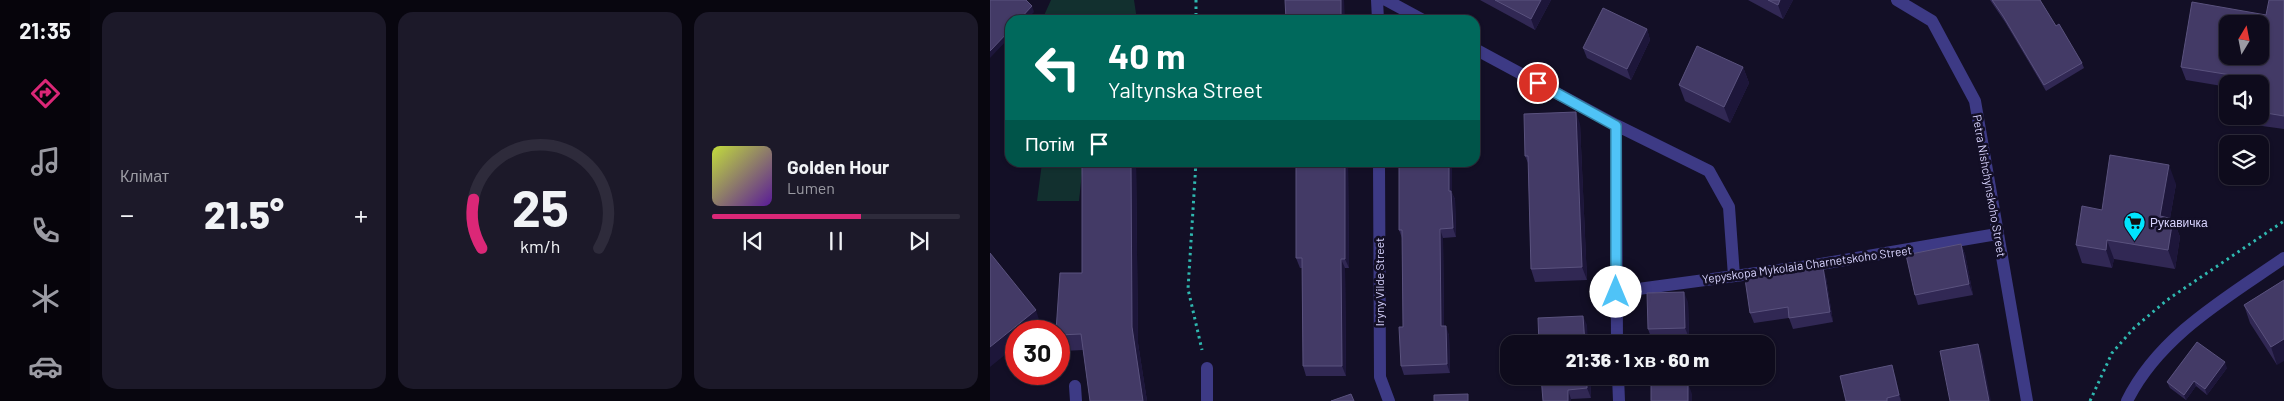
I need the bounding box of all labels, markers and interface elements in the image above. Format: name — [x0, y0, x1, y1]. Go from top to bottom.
north arrow — [2219, 15, 2269, 65]
map controls — [2219, 15, 2269, 185]
text: 21:35 — [19, 17, 71, 43]
text: 40 m — [1108, 34, 1185, 76]
icon: left — [1025, 35, 1090, 100]
pin — [1517, 62, 1559, 104]
icon: arrive — [1524, 69, 1552, 97]
button: sound — [2219, 75, 2269, 125]
icon: directions — [28, 76, 63, 111]
text: Yaltynska Street — [1108, 76, 1263, 102]
street label: Petra Nishchynskoho Street — [1971, 113, 2009, 258]
icon: arrive — [1085, 130, 1113, 158]
text: Потім — [1025, 132, 1075, 155]
button: layers — [2219, 135, 2269, 185]
icon: music — [28, 144, 63, 179]
text: Golden Hour — [787, 155, 889, 178]
text: Клімат — [120, 166, 169, 185]
text: 25 — [511, 175, 569, 237]
text: Lumen — [787, 178, 835, 197]
text: 21.5° — [204, 191, 284, 237]
text: − — [120, 197, 134, 231]
text: + — [354, 197, 368, 231]
supermarket icon: Рукавичка — [2122, 211, 2146, 242]
icon: phone — [28, 213, 63, 248]
place label: Рукавичка — [2150, 215, 2208, 230]
icon: previous — [739, 227, 767, 255]
icon: pause — [822, 227, 850, 255]
icon: next — [905, 227, 933, 255]
text: km/h — [520, 235, 560, 257]
street label: Iryny Vilde Street — [1372, 238, 1386, 326]
street label: Yepyskopa Mykolaia Charnetskoho Street — [1701, 242, 1913, 286]
position arrow — [1589, 265, 1641, 317]
icon: climate — [28, 281, 63, 316]
speed limit sign: 30 — [1005, 320, 1070, 385]
text: 21:36 · 1 хв · 60 m — [1566, 348, 1709, 371]
icon: car — [28, 349, 63, 384]

